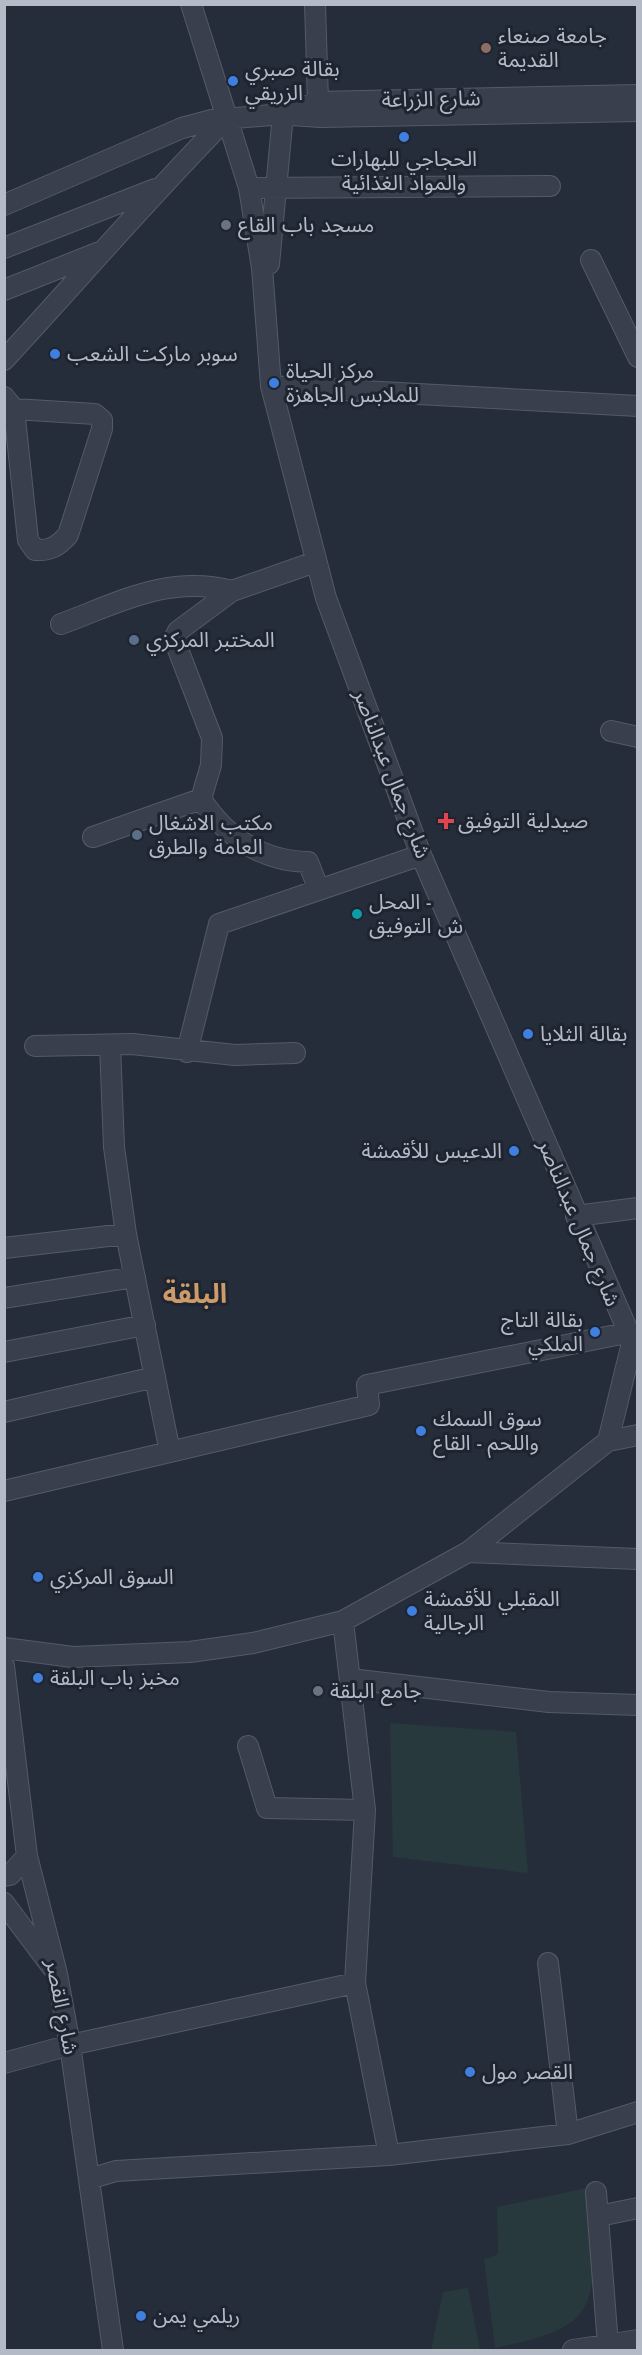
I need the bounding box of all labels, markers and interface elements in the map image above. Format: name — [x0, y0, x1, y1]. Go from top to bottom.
place label: جامعة صنعاء القديمة — [498, 21, 607, 75]
marker: جامعة صنعاء القديمة — [479, 41, 493, 55]
place label: بقالة صبري الزريقي — [245, 54, 340, 109]
marker: بقالة صبري الزريقي — [226, 74, 240, 88]
street label: شارع الزراعة — [381, 83, 481, 115]
marker: الحجاجي للبهارات والمواد الغذائية — [397, 130, 411, 144]
place label: الحجاجي للبهارات والمواد الغذائية — [331, 144, 477, 198]
place label: مسجد باب القاع — [238, 210, 374, 240]
marker: مسجد باب القاع — [219, 218, 233, 232]
place label: سوبر ماركت الشعب — [67, 339, 238, 369]
marker: سوبر ماركت الشعب — [48, 347, 62, 361]
place label: مركز الحياة للملابس الجاهزة — [286, 356, 419, 410]
marker: مركز الحياة للملابس الجاهزة — [267, 376, 281, 390]
place label: المختبر المركزي — [146, 625, 275, 656]
marker: المختبر المركزي — [127, 633, 141, 647]
street label: شارع جمال عبدالناصر — [346, 684, 438, 863]
place label: صيدلية التوفيق — [458, 806, 588, 836]
place label: مكتب الاشغال العامة والطرق — [149, 808, 273, 862]
marker: صيدلية التوفيق — [439, 814, 453, 828]
marker: مكتب الاشغال العامة والطرق — [130, 828, 144, 842]
place label: المحل - ش التوفيق — [369, 887, 463, 941]
marker: المحل - ش التوفيق — [350, 907, 364, 921]
place label: بقالة الثلايا — [540, 1019, 627, 1049]
marker: بقالة الثلايا — [521, 1027, 535, 1041]
street label: شارع جمال عبدالناصر — [530, 1134, 628, 1311]
place label: الدعيس للأقمشة — [361, 1136, 502, 1166]
marker: الدعيس للأقمشة — [507, 1144, 521, 1158]
district label: البلقة — [163, 1274, 227, 1313]
place label: بقالة التاج الملكي — [501, 1305, 583, 1360]
marker: بقالة التاج الملكي — [588, 1325, 602, 1339]
place label: سوق السمك واللحم - القاع — [433, 1404, 542, 1458]
marker: سوق السمك واللحم - القاع — [414, 1424, 428, 1438]
place label: السوق المركزي — [50, 1562, 174, 1593]
marker: السوق المركزي — [31, 1570, 45, 1584]
place label: المقبلي للأقمشة الرجالية — [424, 1584, 560, 1638]
marker: المقبلي للأقمشة الرجالية — [405, 1604, 419, 1618]
place label: مخبز باب البلقة — [50, 1663, 180, 1693]
marker: مخبز باب البلقة — [31, 1671, 45, 1685]
place label: جامع البلقة — [330, 1676, 422, 1706]
marker: جامع البلقة — [311, 1684, 325, 1698]
street label: شارع القصر — [38, 1956, 86, 2057]
place label: القصر مول — [482, 2057, 573, 2087]
marker: القصر مول — [463, 2065, 477, 2079]
place label: ريلمي يمن — [153, 2301, 240, 2332]
marker: ريلمي يمن — [134, 2309, 148, 2323]

